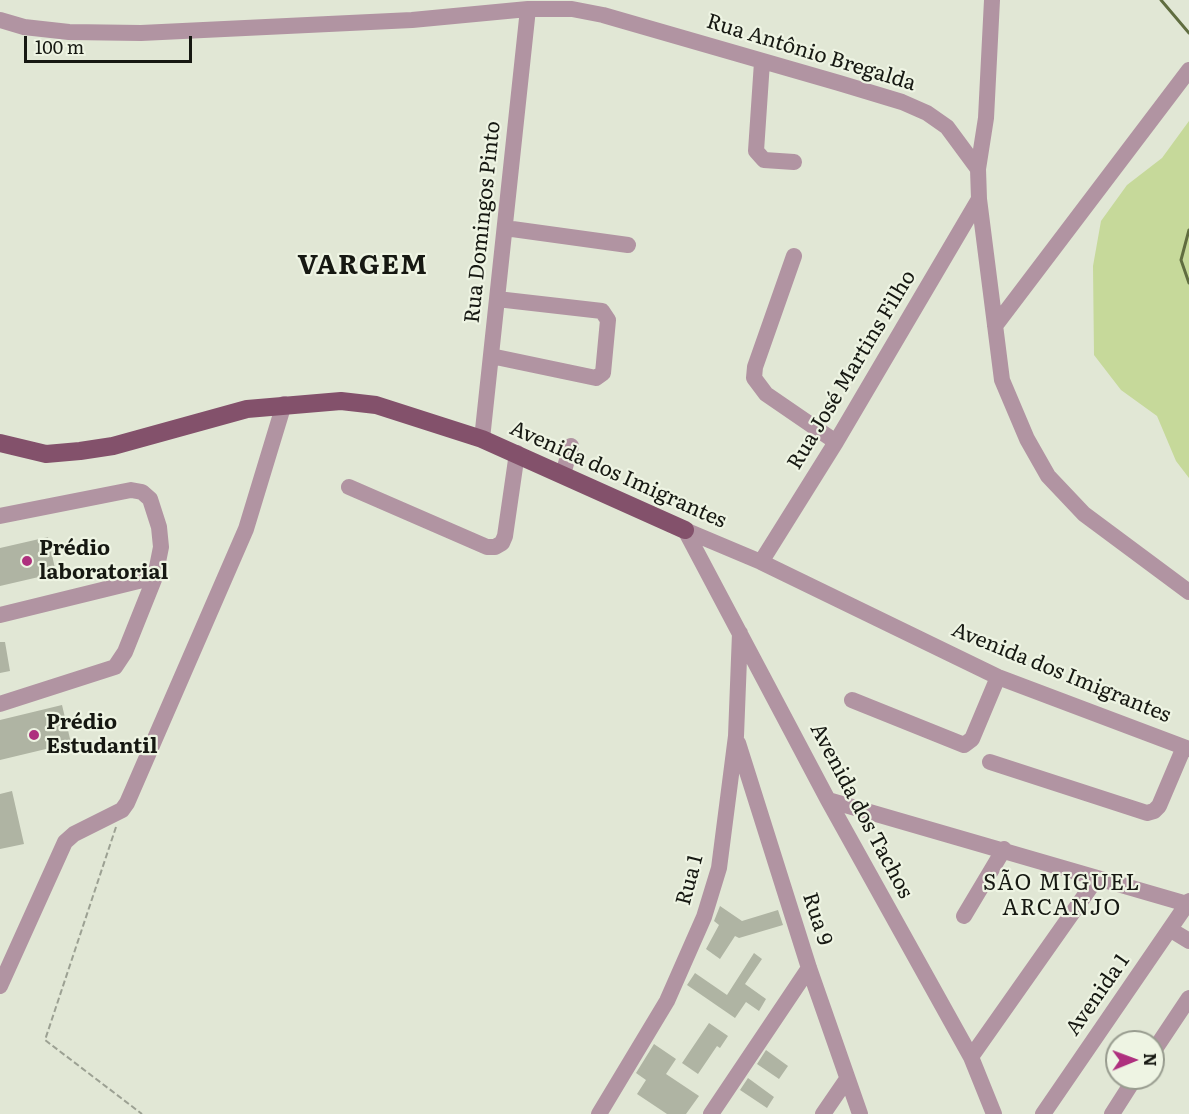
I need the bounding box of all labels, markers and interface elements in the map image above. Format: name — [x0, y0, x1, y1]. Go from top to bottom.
street label: Rua Antônio Bregalda — [703, 9, 919, 97]
scale bar — [27, 24, 195, 62]
text: 100 m — [35, 33, 84, 60]
street label: Rua Domingos Pinto — [460, 120, 506, 324]
district label: VARGEM — [298, 250, 428, 282]
street label: Rua José Martins Filho — [782, 266, 922, 474]
street label: Avenida dos Imigrantes — [506, 416, 730, 534]
place label: Prédio laboratorial — [39, 536, 168, 586]
marker: Prédio laboratorial — [20, 554, 34, 568]
street label: Avenida dos Imigrantes — [948, 617, 1174, 729]
place label: Prédio Estudantil — [46, 710, 157, 760]
street label: Avenida dos Tachos — [804, 719, 918, 903]
marker: Prédio Estudantil — [27, 728, 41, 742]
street label: Rua 1 — [671, 852, 709, 908]
district label: SÃO MIGUEL ARCANJO — [983, 871, 1141, 922]
street label: Rua 9 — [797, 889, 837, 949]
street label: Avenida 1 — [1061, 949, 1135, 1041]
north arrow — [1105, 1030, 1165, 1090]
text: N — [1139, 1053, 1163, 1067]

